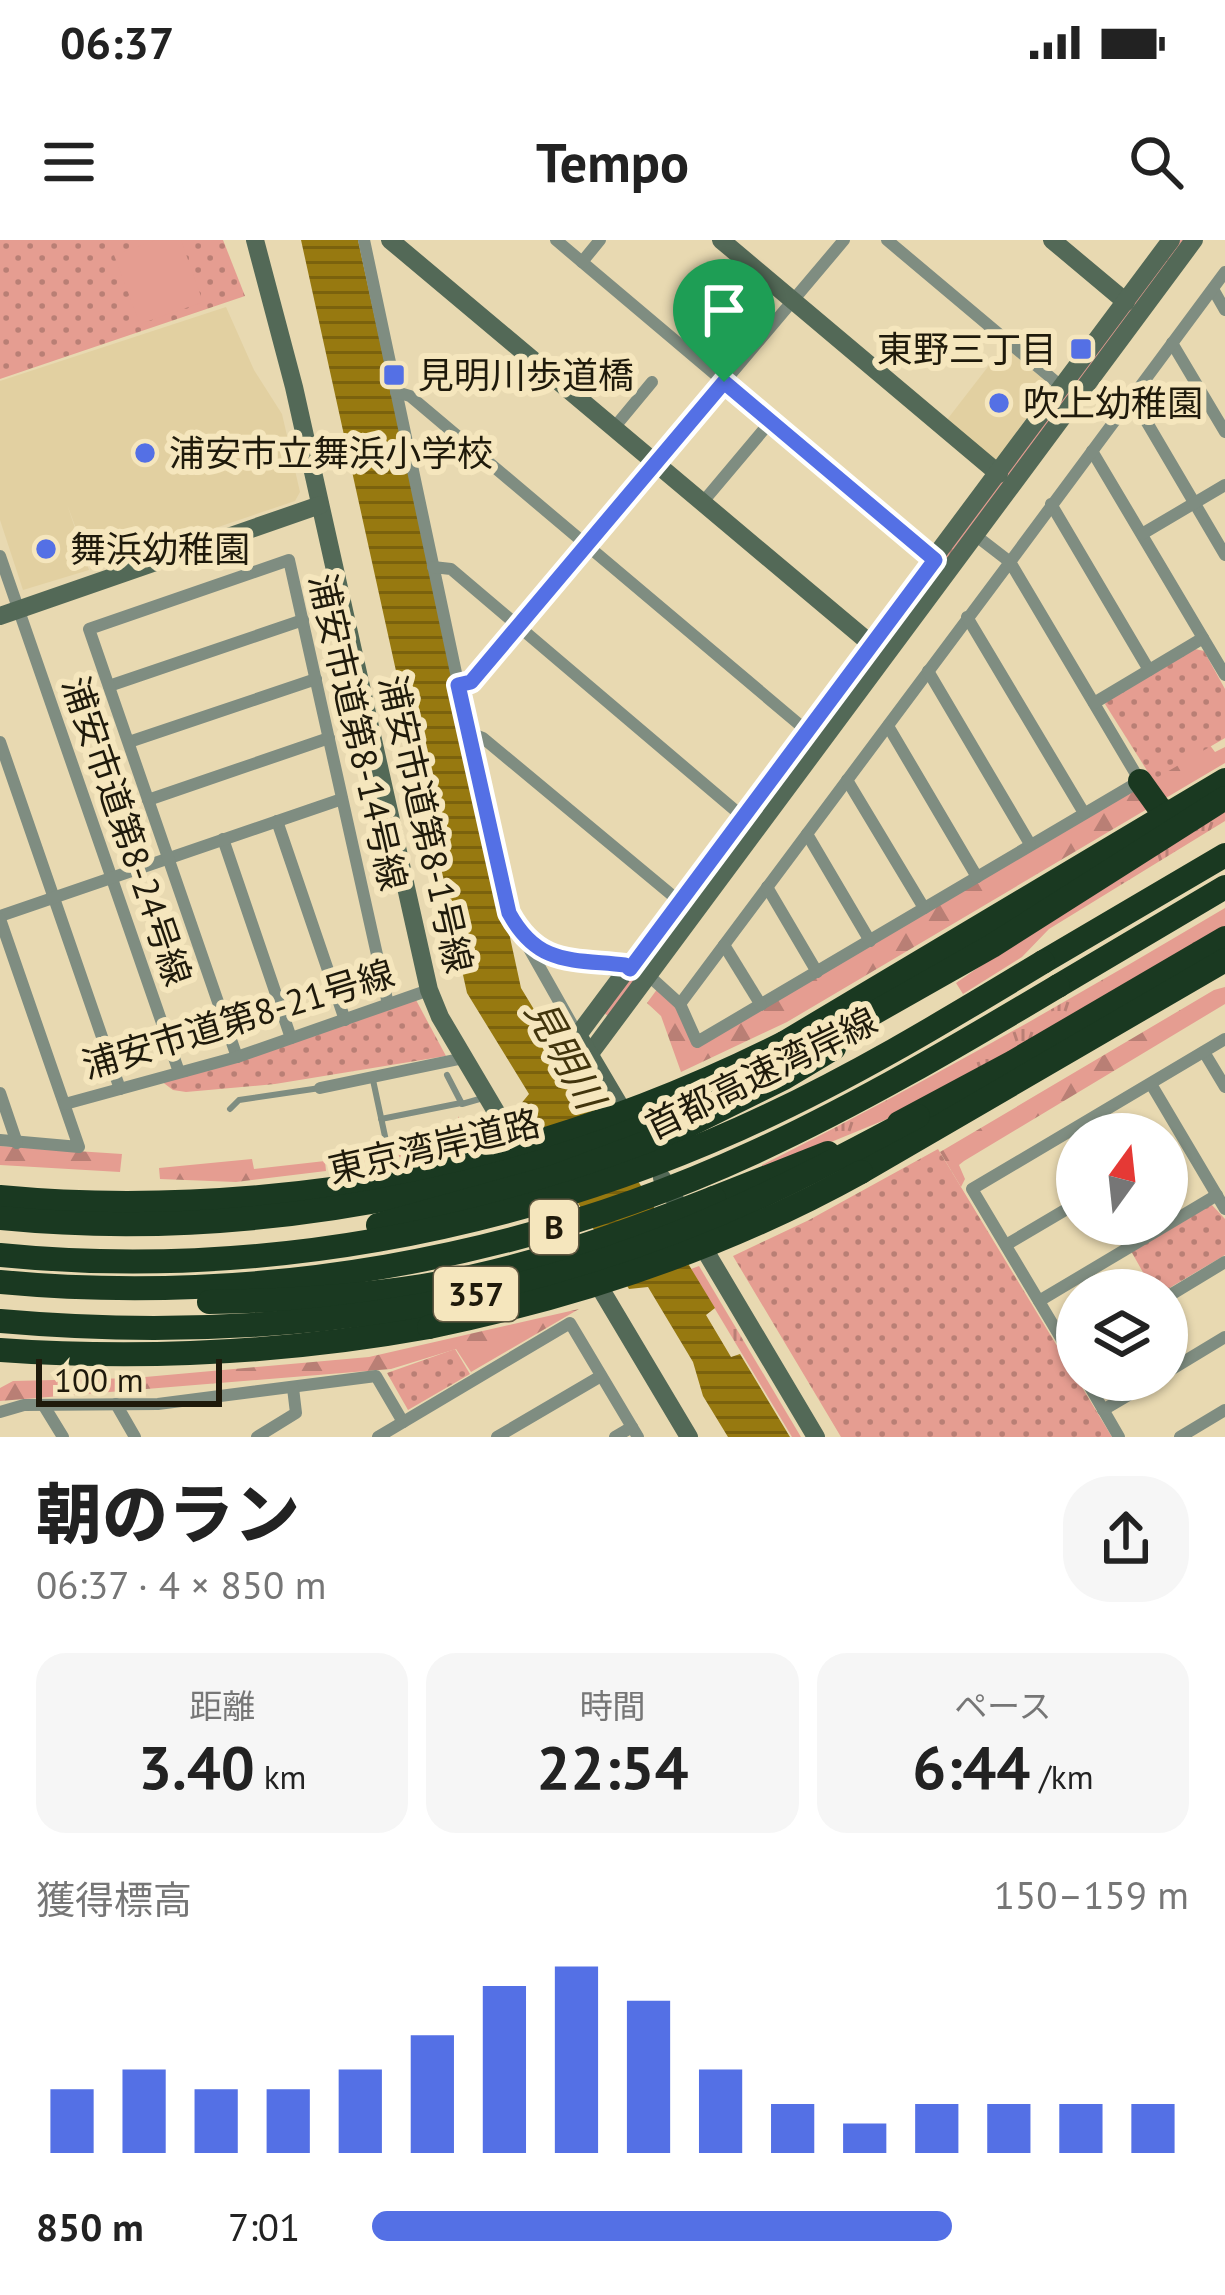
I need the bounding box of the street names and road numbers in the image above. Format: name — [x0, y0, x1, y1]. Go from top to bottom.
street label: 浦安市道第8-14号線 — [299, 569, 418, 895]
street label: 浦安市道第8-24号線 — [53, 670, 202, 992]
street label: 浦安市道第8-1号線 — [369, 670, 484, 977]
street label: 浦安市道第8-21号線 — [76, 949, 400, 1088]
street label: 首都高速湾岸線 — [637, 996, 884, 1149]
street label: 東京湾岸道路 — [323, 1098, 544, 1193]
road number: B — [530, 1200, 578, 1254]
road number: 357 — [434, 1267, 518, 1321]

